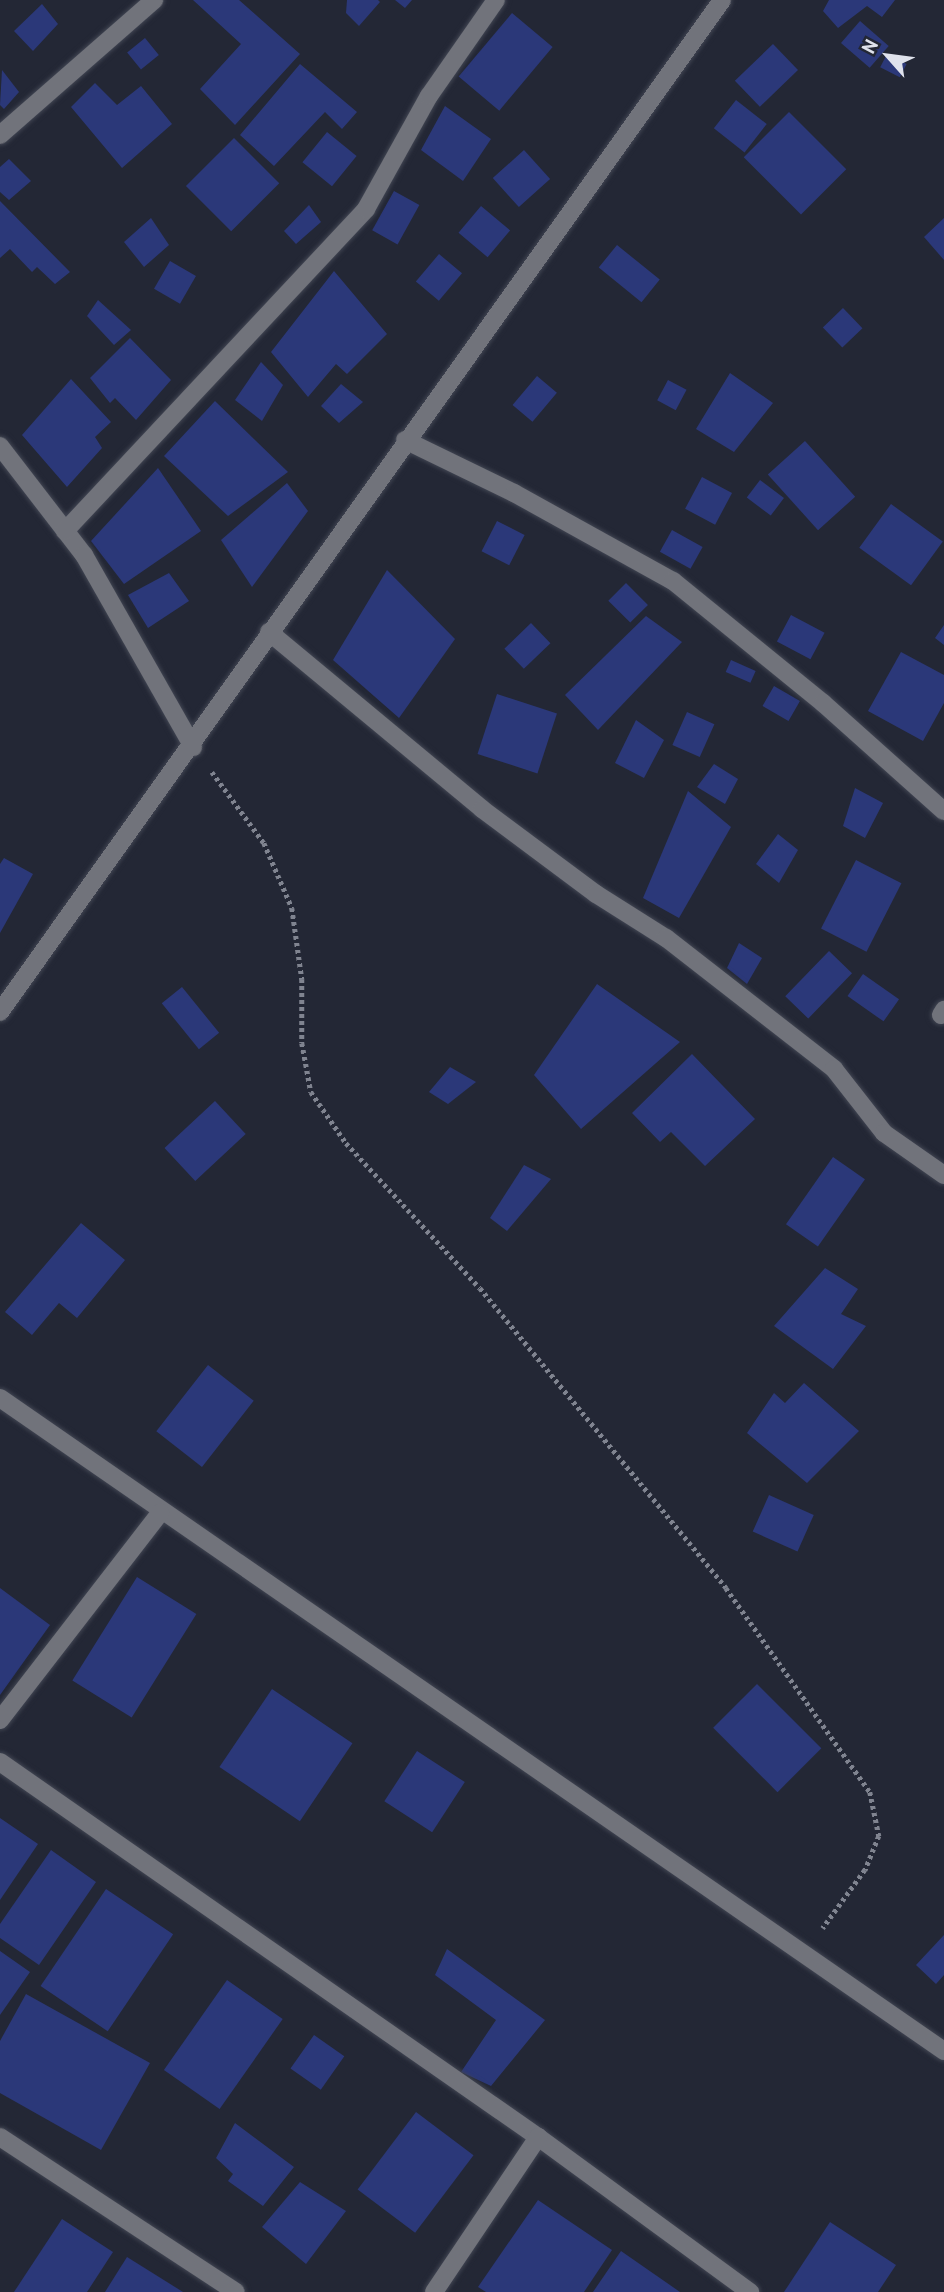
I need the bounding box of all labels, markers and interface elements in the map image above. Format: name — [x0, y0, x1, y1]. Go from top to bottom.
north arrow — [853, 21, 923, 91]
text: N — [856, 35, 883, 57]

